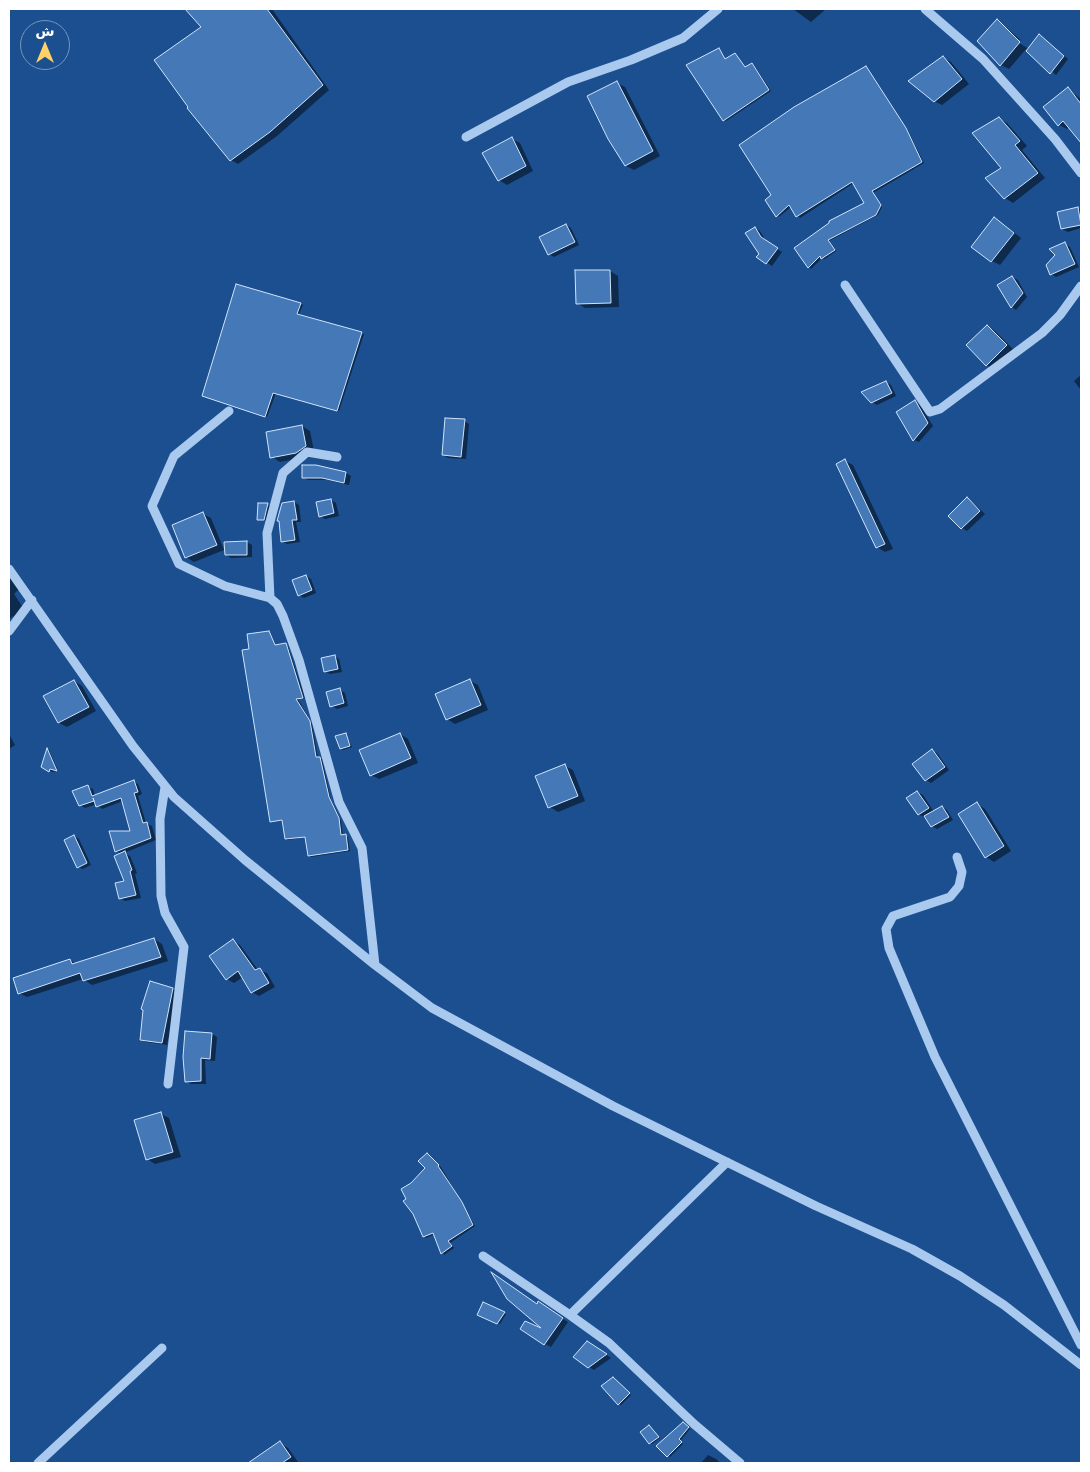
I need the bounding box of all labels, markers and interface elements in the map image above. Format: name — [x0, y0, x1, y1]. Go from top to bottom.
north arrow — [20, 20, 70, 70]
text: ش — [35, 23, 55, 39]

